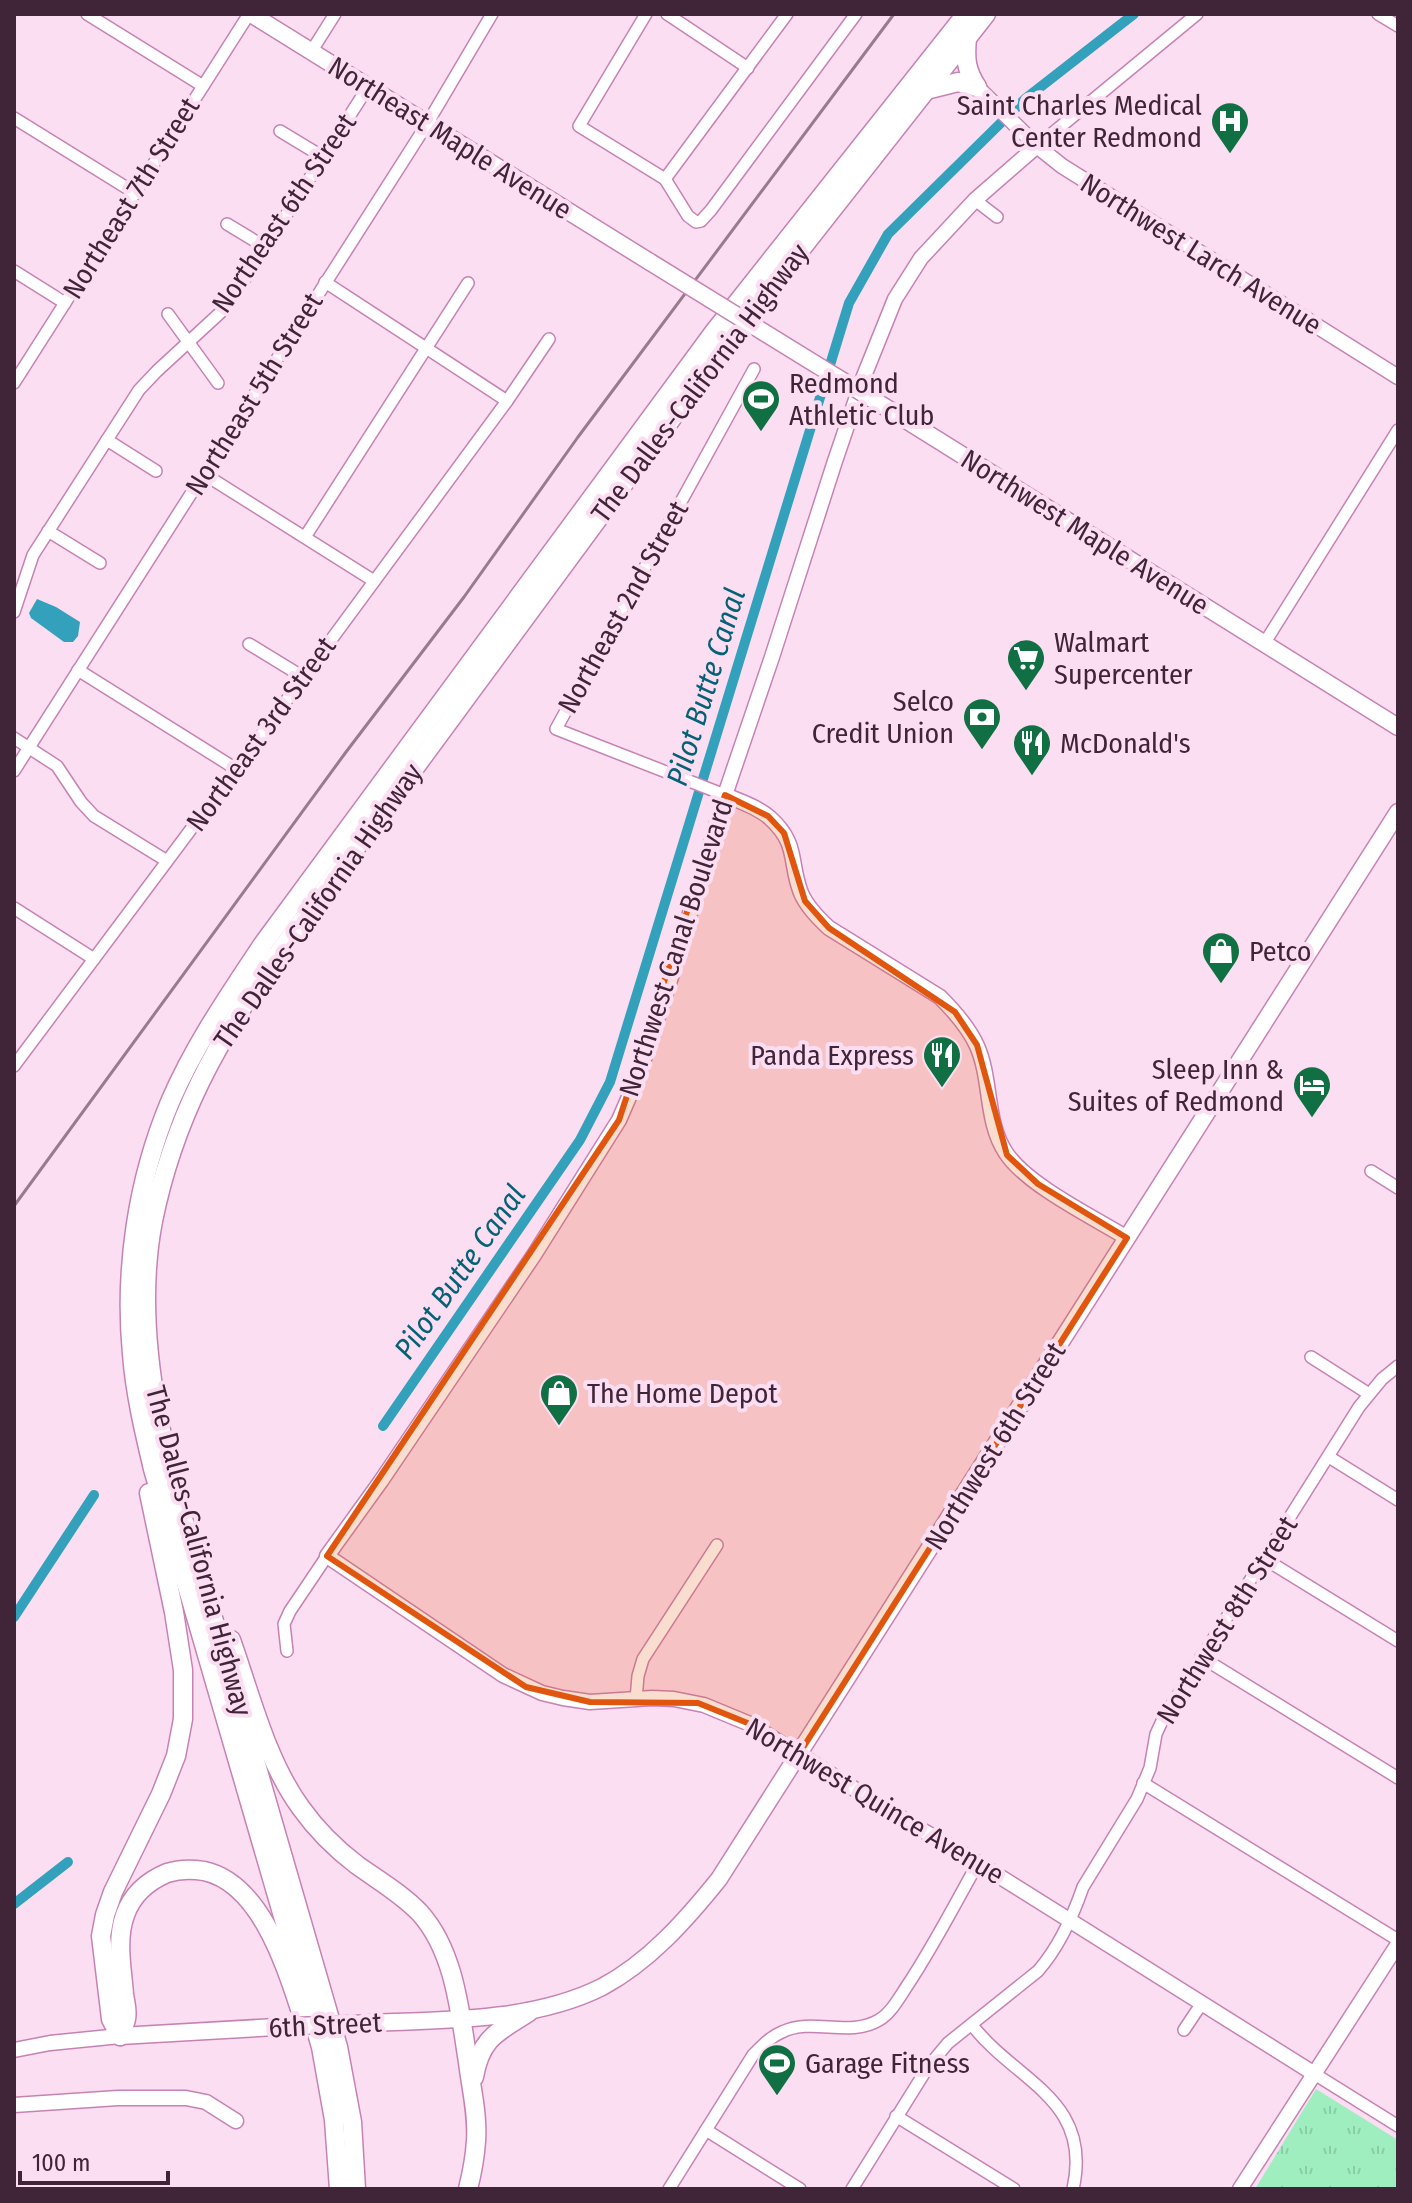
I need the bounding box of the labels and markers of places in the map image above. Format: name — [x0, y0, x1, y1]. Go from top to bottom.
place label: Saint Charles Medical Center Redmond — [957, 89, 1202, 154]
hospital icon: Saint Charles Medical Center Redmond — [1209, 100, 1251, 155]
place label: Redmond Athletic Club — [789, 367, 934, 432]
sports icon: Redmond Athletic Club — [740, 378, 782, 433]
place label: Walmart Supercenter — [1054, 626, 1193, 691]
supermarket icon: Walmart Supercenter — [1005, 637, 1047, 692]
place label: Selco Credit Union — [812, 685, 954, 750]
bank icon: Selco Credit Union — [961, 696, 1003, 751]
restaurant icon: McDonald's — [1011, 722, 1053, 777]
place label: McDonald's — [1060, 727, 1191, 760]
shop icon: Petco — [1200, 930, 1242, 985]
place label: Petco — [1249, 935, 1312, 968]
restaurant icon: Panda Express — [921, 1034, 963, 1089]
place label: Panda Express — [750, 1039, 914, 1072]
place label: Sleep Inn & Suites of Redmond — [1068, 1053, 1284, 1118]
hotel icon: Sleep Inn & Suites of Redmond — [1291, 1064, 1333, 1119]
shop icon: The Home Depot — [538, 1372, 580, 1427]
place label: The Home Depot — [587, 1377, 778, 1410]
sports icon: Garage Fitness — [756, 2042, 798, 2097]
place label: Garage Fitness — [805, 2047, 970, 2080]

